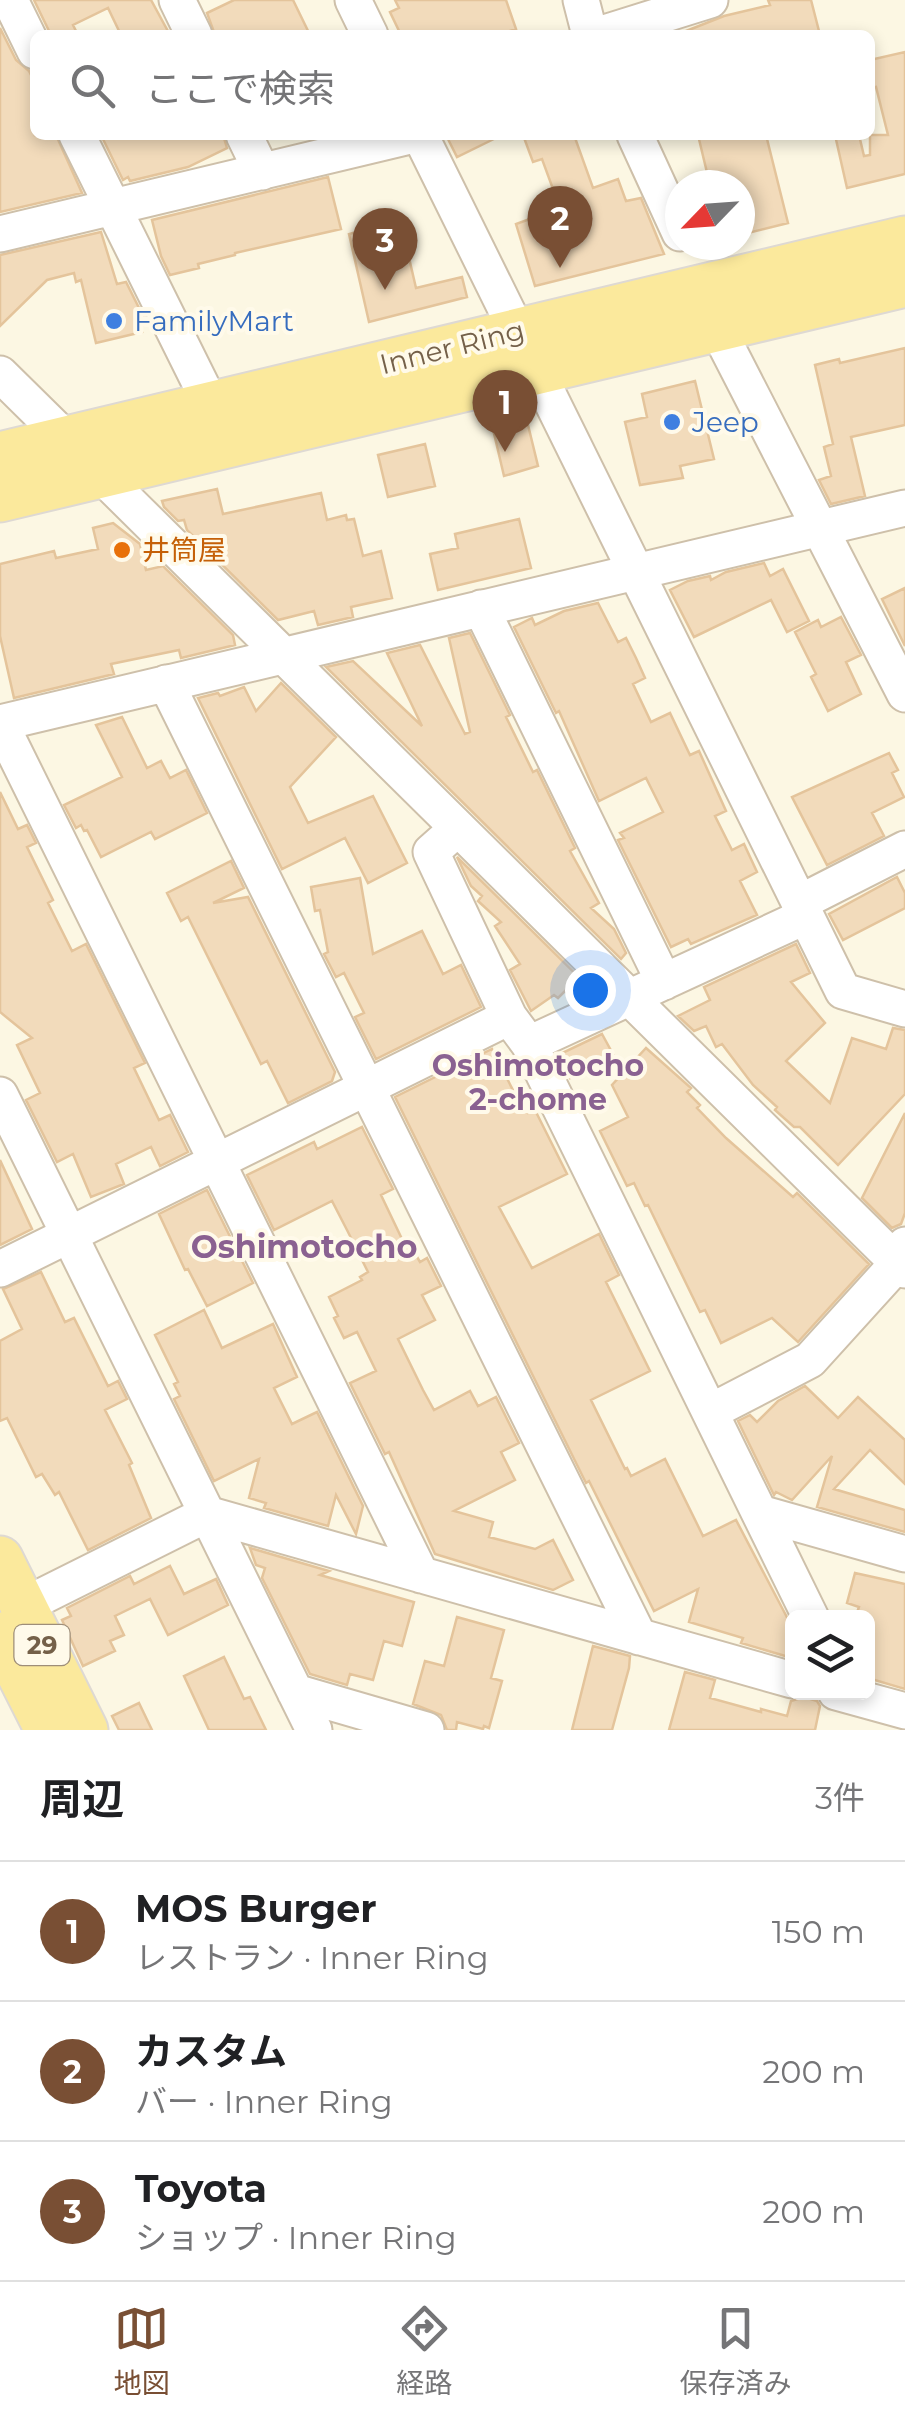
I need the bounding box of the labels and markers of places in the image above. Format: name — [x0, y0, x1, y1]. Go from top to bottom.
pin: 2 — [528, 186, 592, 268]
pin: 3 — [352, 208, 418, 290]
place label: FamilyMart — [134, 304, 294, 338]
marker: FamilyMart — [103, 310, 125, 332]
pin: 1 — [472, 370, 538, 452]
place label: Jeep — [691, 405, 759, 439]
marker: Jeep — [661, 411, 683, 433]
place label: 井筒屋 — [142, 533, 226, 567]
marker: 井筒屋 — [111, 539, 133, 561]

